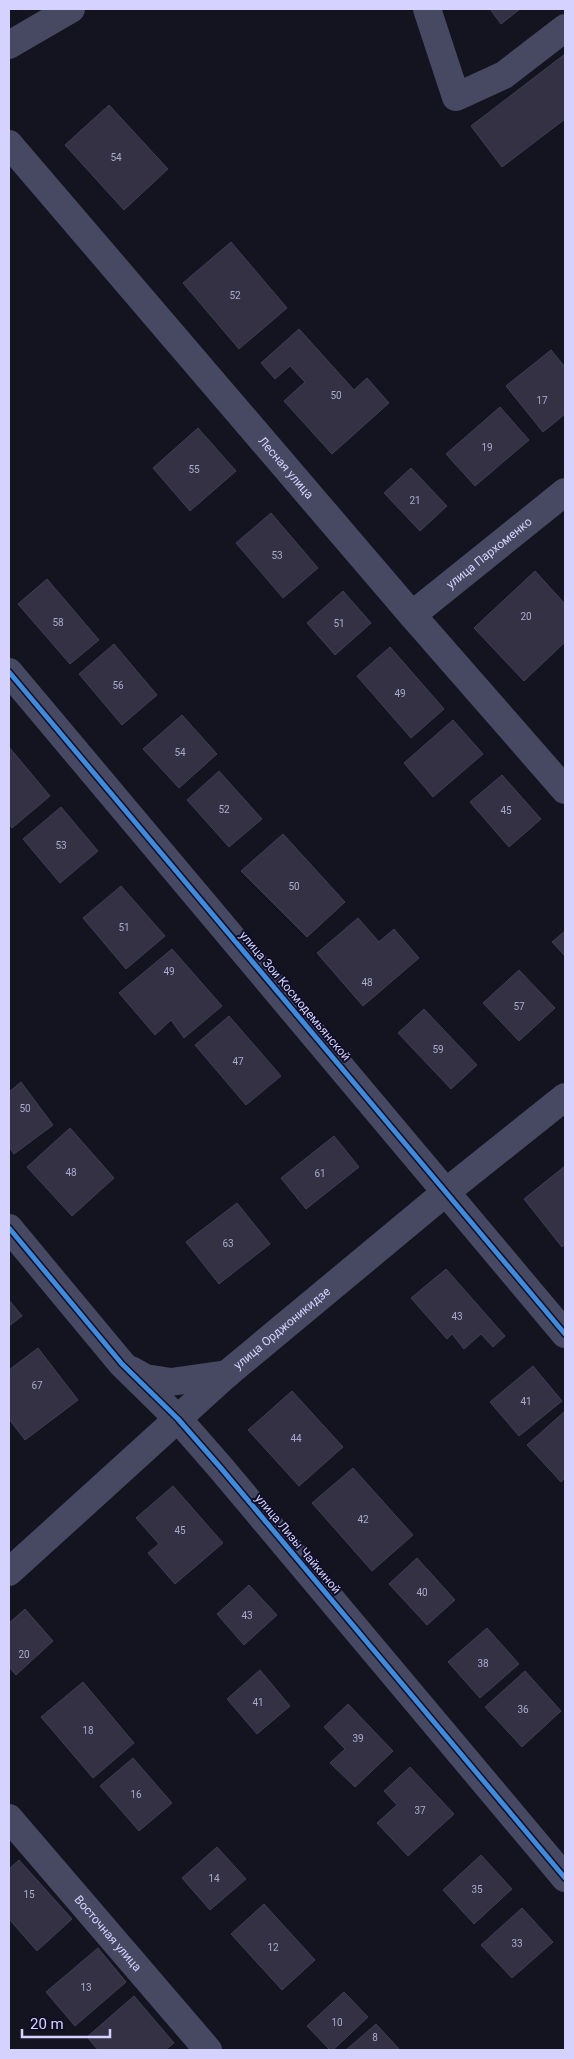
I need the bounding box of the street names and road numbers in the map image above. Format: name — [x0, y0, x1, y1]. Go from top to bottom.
street label: Лесная улица — [256, 434, 316, 502]
street label: улица Пархоменко — [444, 514, 535, 592]
street label: улица Зои Космодемьянской — [237, 928, 353, 1064]
street label: улица Орджоникидзе — [231, 1284, 333, 1372]
street label: улица Лизы Чайкиной — [252, 1491, 344, 1597]
street label: Восточная улица — [72, 1893, 144, 1974]

